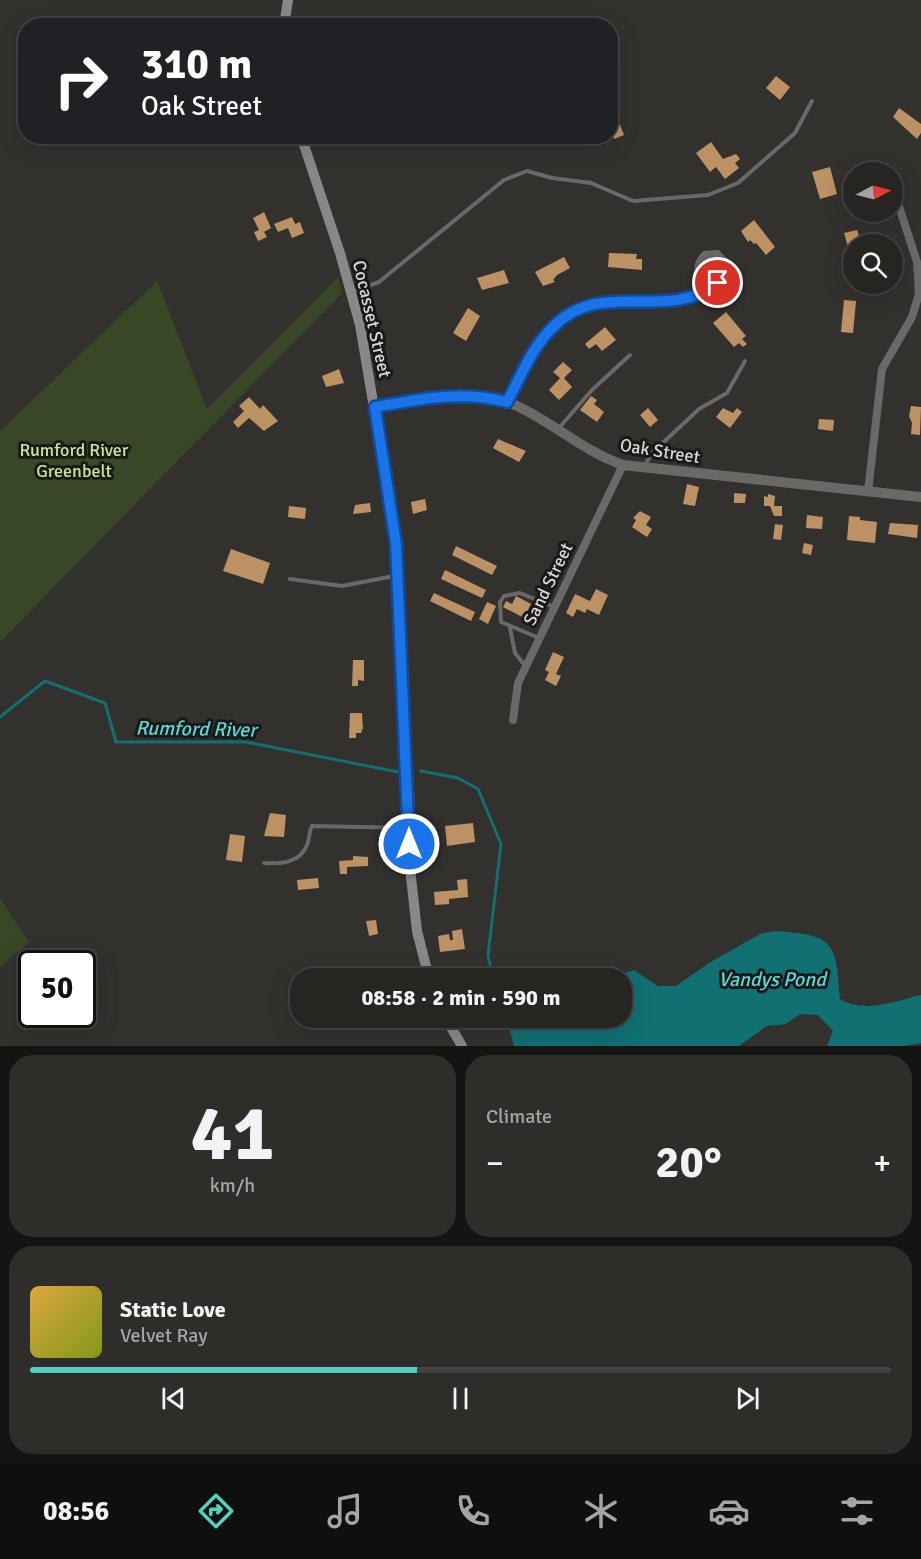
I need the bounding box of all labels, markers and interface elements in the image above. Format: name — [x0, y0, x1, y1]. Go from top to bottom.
text: 310 m — [141, 39, 252, 90]
icon: right — [42, 42, 120, 120]
text: Oak Street — [141, 90, 262, 123]
north arrow — [843, 162, 903, 222]
map controls — [843, 162, 903, 294]
button: search — [843, 234, 903, 294]
pin — [692, 257, 743, 308]
street label: Cocasset Street — [348, 258, 396, 380]
icon: arrive — [701, 266, 734, 299]
street label: Oak Street — [618, 434, 702, 468]
park label: Rumford River Greenbelt — [20, 439, 129, 482]
street label: Sand Street — [519, 539, 577, 629]
water label: Rumford River — [135, 715, 259, 743]
position arrow — [377, 812, 441, 876]
speed limit sign: 50 — [18, 950, 96, 1028]
water label: Vandys Pond — [718, 967, 828, 992]
text: 08:58 · 2 min · 590 m — [361, 984, 561, 1011]
text: 41 — [190, 1086, 275, 1182]
text: Climate — [486, 1104, 552, 1129]
text: 20° — [655, 1135, 722, 1190]
text: − — [486, 1143, 504, 1184]
text: + — [873, 1143, 891, 1184]
text: km/h — [210, 1173, 255, 1198]
text: Static Love — [120, 1296, 226, 1323]
text: Velvet Ray — [120, 1323, 208, 1348]
icon: previous — [157, 1382, 190, 1415]
icon: pause — [444, 1382, 477, 1415]
icon: next — [731, 1382, 764, 1415]
icon: directions — [195, 1490, 237, 1532]
icon: music — [324, 1490, 366, 1532]
icon: phone — [452, 1490, 494, 1532]
icon: climate — [580, 1490, 622, 1532]
icon: car — [708, 1490, 750, 1532]
icon: filters — [836, 1490, 878, 1532]
text: 08:56 — [43, 1495, 109, 1528]

